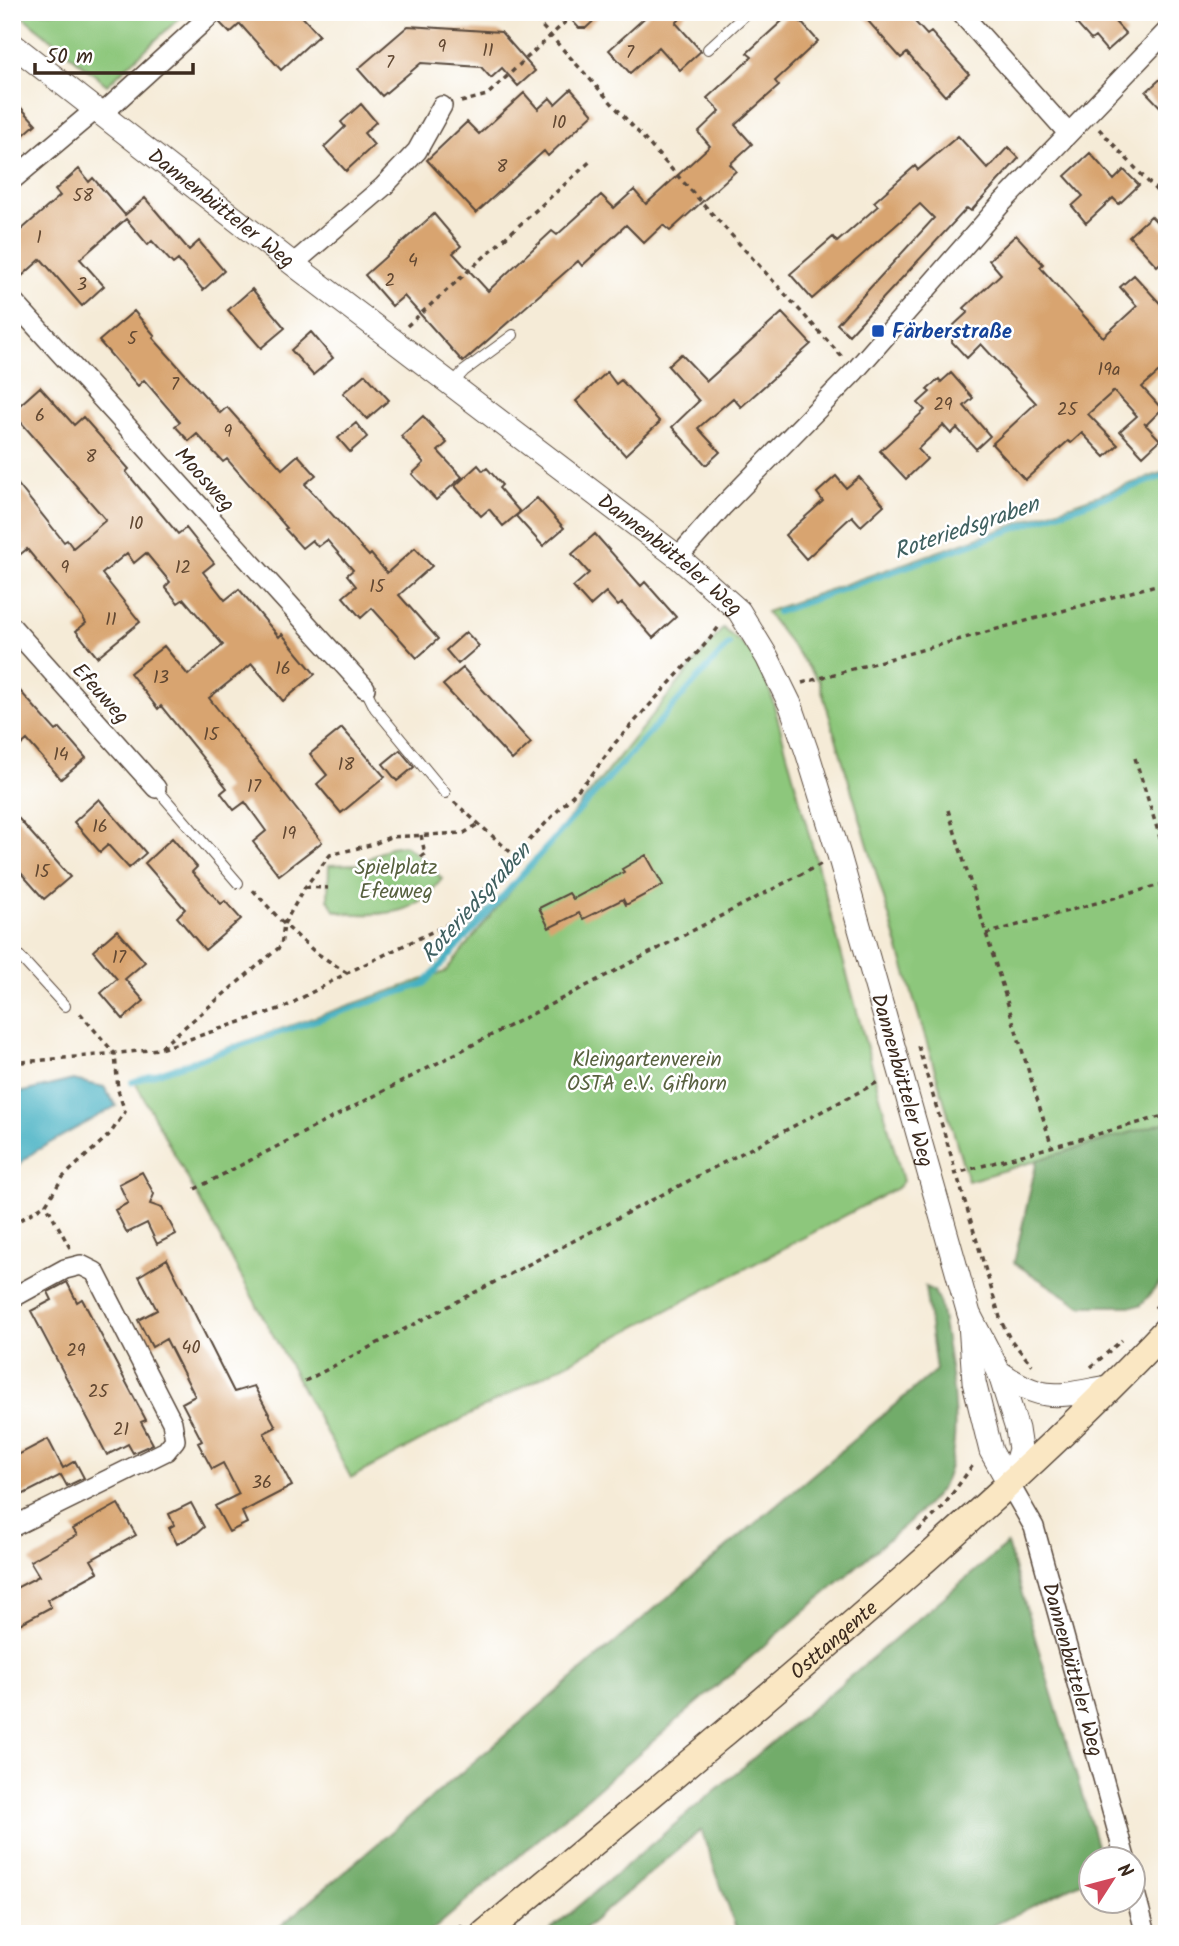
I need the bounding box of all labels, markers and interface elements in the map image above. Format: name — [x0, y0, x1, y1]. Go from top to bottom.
scale bar — [35, 32, 192, 76]
house number: 9 — [438, 33, 447, 62]
house number: 11 — [482, 37, 494, 66]
house number: 7 — [626, 39, 635, 68]
text: 50 m — [46, 41, 93, 74]
house number: 7 — [386, 49, 395, 78]
house number: 10 — [552, 109, 566, 138]
street label: Dannenbütteler Weg — [140, 141, 301, 277]
house number: 8 — [497, 153, 508, 182]
house number: 58 — [73, 182, 93, 211]
house number: 1 — [36, 224, 42, 253]
house number: 4 — [408, 247, 418, 276]
house number: 2 — [385, 267, 395, 296]
house number: 3 — [77, 271, 87, 300]
place label: Färberstraße — [892, 316, 1012, 349]
marker: Färberstraße — [870, 323, 886, 339]
house number: 5 — [127, 325, 138, 354]
house number: 19a — [1098, 356, 1120, 385]
house number: 7 — [171, 371, 180, 400]
house number: 29 — [933, 391, 953, 420]
house number: 25 — [1057, 396, 1078, 425]
house number: 6 — [35, 402, 45, 431]
house number: 9 — [224, 418, 233, 447]
street label: Moosweg — [165, 440, 242, 520]
house number: 8 — [86, 443, 97, 472]
street label: Dannenbütteler Weg — [590, 486, 749, 625]
water label: Roteriedsgraben — [889, 487, 1046, 571]
house number: 10 — [129, 510, 143, 539]
house number: 9 — [61, 554, 70, 583]
house number: 12 — [175, 554, 191, 583]
house number: 15 — [369, 573, 386, 602]
house number: 11 — [105, 606, 117, 635]
house number: 16 — [275, 655, 291, 684]
street label: Efeuweg — [63, 656, 137, 732]
house number: 13 — [153, 664, 169, 693]
house number: 15 — [203, 721, 220, 750]
house number: 14 — [53, 741, 69, 770]
house number: 18 — [338, 751, 354, 780]
house number: 17 — [247, 773, 262, 802]
house number: 16 — [92, 813, 108, 842]
house number: 19 — [282, 820, 296, 849]
water label: Roteriedsgraben — [412, 834, 542, 972]
park label: Spielplatz Efeuweg — [354, 852, 438, 909]
house number: 15 — [34, 858, 51, 887]
house number: 17 — [112, 944, 127, 973]
street label: Dannenbütteler Weg — [861, 990, 942, 1171]
park label: Kleingartenverein OSTA e.V. Gifhorn — [567, 1044, 727, 1101]
house number: 40 — [182, 1334, 200, 1363]
house number: 29 — [66, 1337, 86, 1366]
house number: 25 — [88, 1378, 109, 1407]
house number: 21 — [113, 1416, 129, 1445]
house number: 36 — [252, 1469, 272, 1498]
street label: Dannenbütteler Weg — [1032, 1579, 1111, 1760]
street label: Osttangente — [783, 1593, 886, 1689]
north arrow — [1078, 1844, 1148, 1914]
text: N — [1108, 1858, 1140, 1885]

